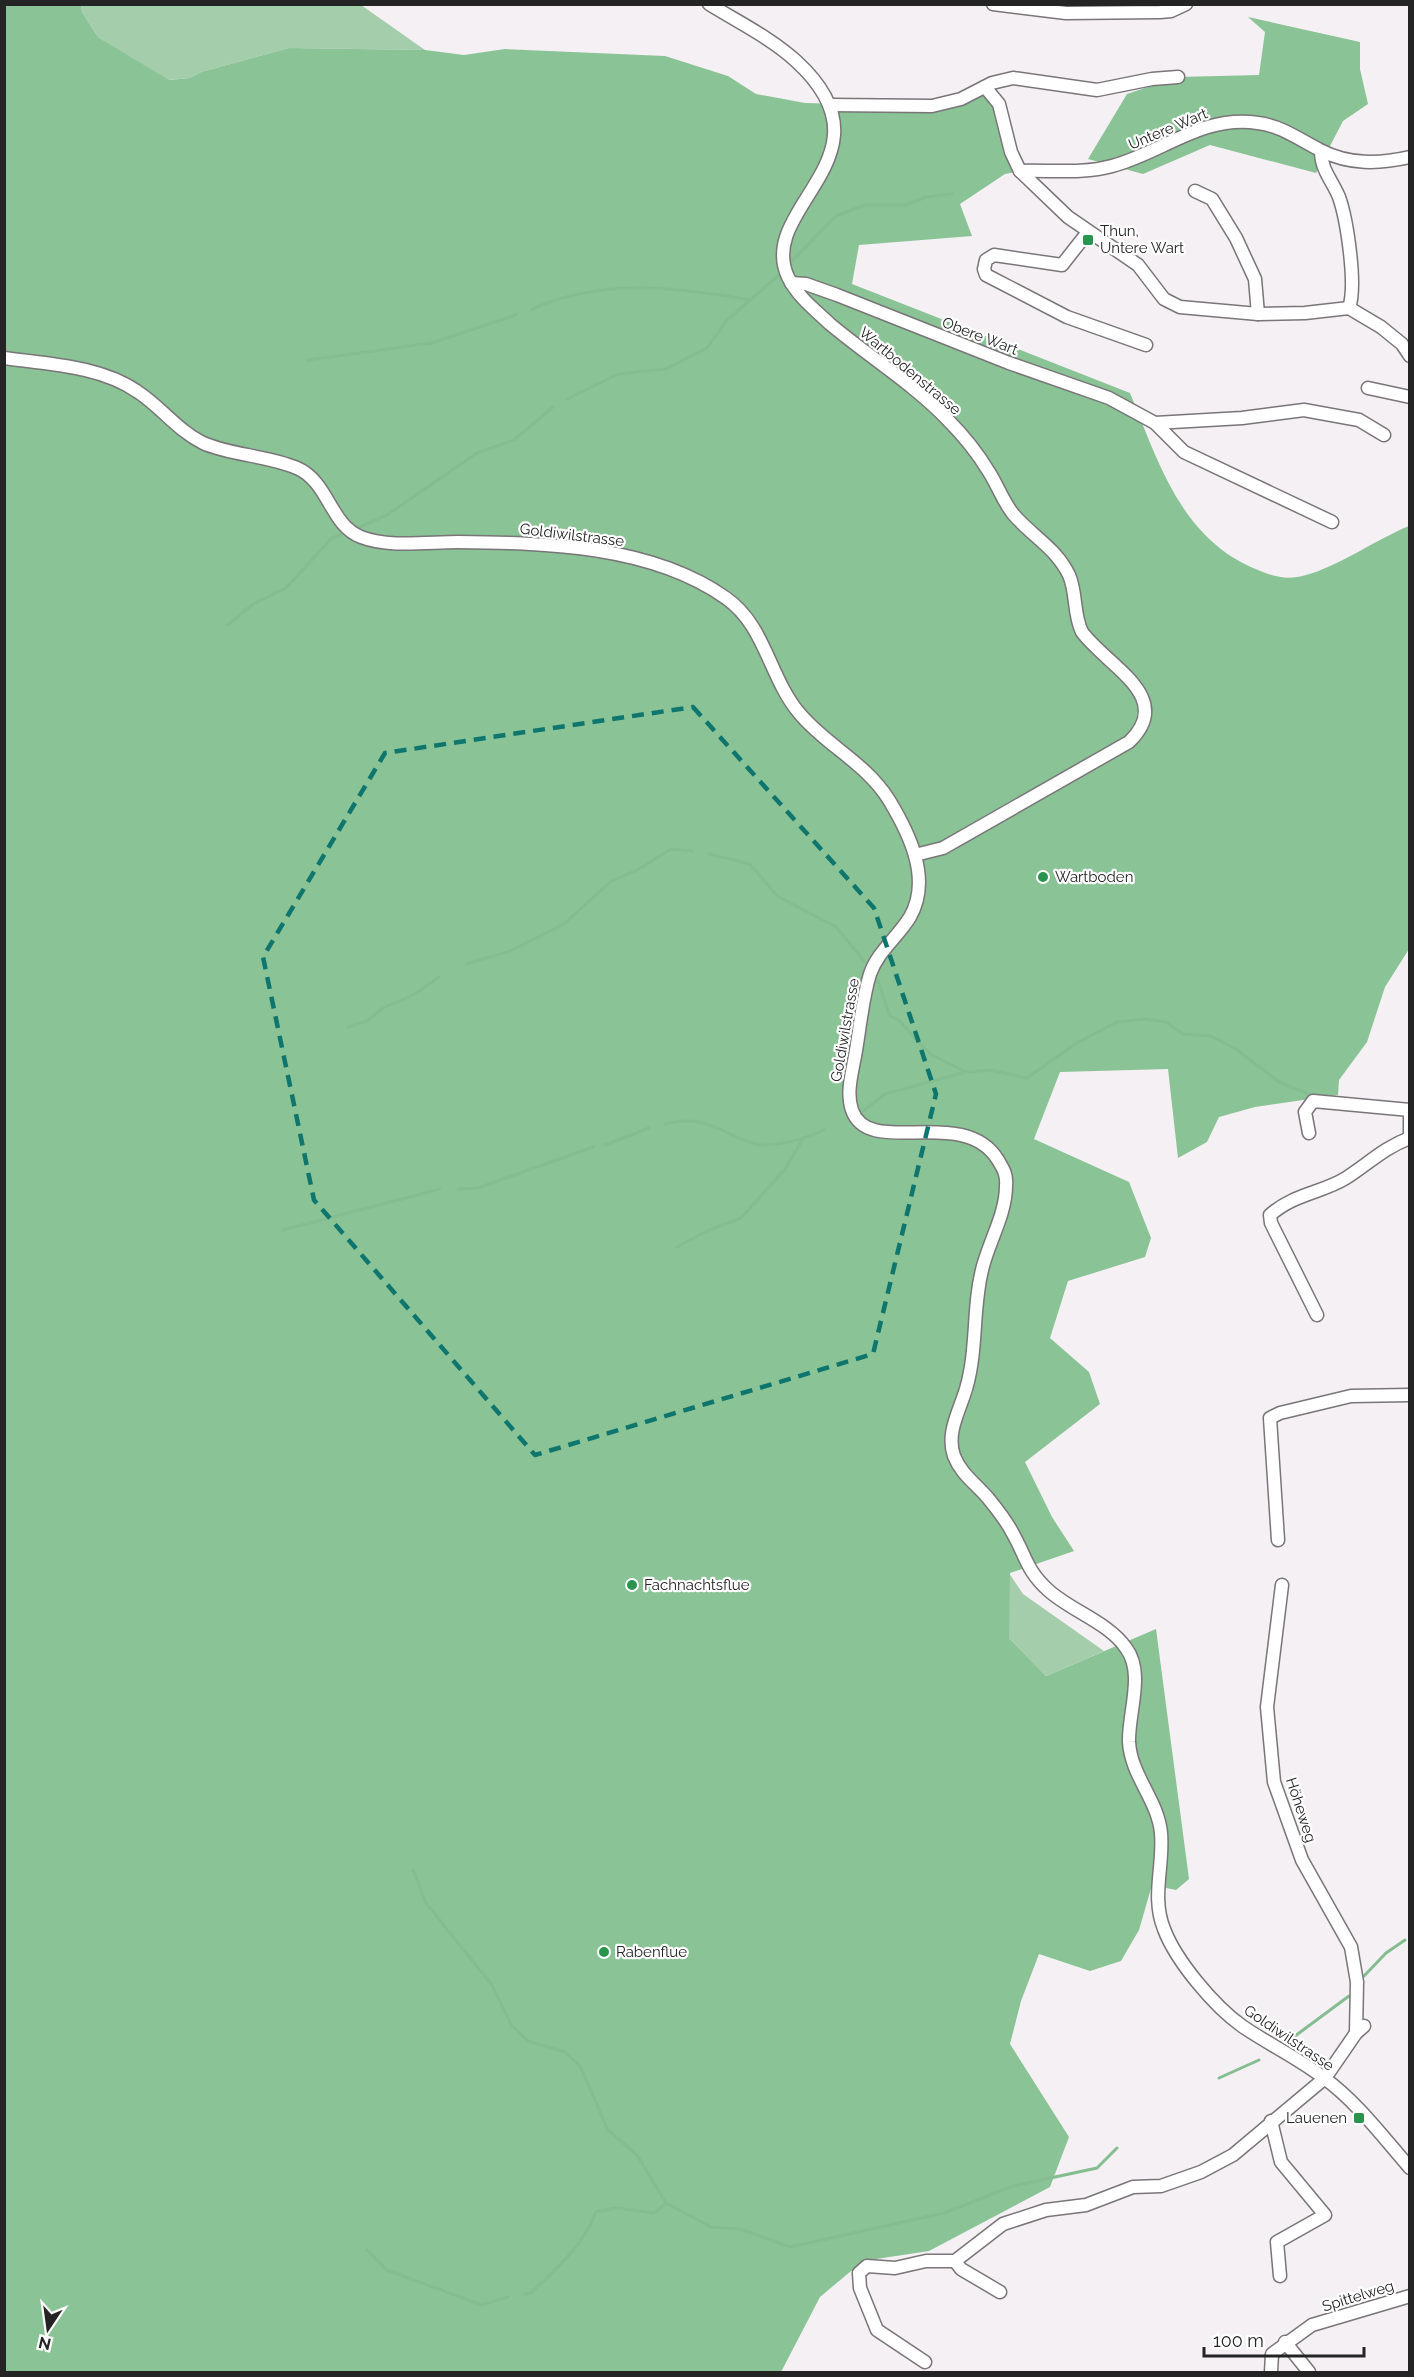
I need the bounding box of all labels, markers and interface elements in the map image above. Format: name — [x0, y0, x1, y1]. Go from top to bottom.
street label: Untere Wart — [1126, 104, 1210, 154]
place label: Thun, Untere Wart — [1100, 222, 1184, 257]
marker: Thun, Untere Wart — [1081, 233, 1095, 247]
street label: Obere Wart — [940, 313, 1020, 359]
street label: Wartbodenstrasse — [855, 323, 965, 419]
street label: Goldiwilstrasse — [519, 520, 625, 550]
place label: Wartboden — [1055, 868, 1133, 886]
marker: Wartboden — [1036, 870, 1050, 884]
street label: Goldiwilstrasse — [827, 977, 863, 1083]
place label: Fachnachtsflue — [644, 1576, 750, 1594]
marker: Fachnachtsflue — [625, 1578, 639, 1592]
street label: Höheweg — [1282, 1775, 1320, 1845]
place label: Rabenflue — [616, 1943, 687, 1961]
marker: Rabenflue — [597, 1945, 611, 1959]
street label: Goldiwilstrasse — [1240, 2001, 1338, 2075]
place label: Lauenen — [1286, 2109, 1347, 2127]
marker: Lauenen — [1352, 2111, 1366, 2125]
street label: Spittelweg — [1320, 2277, 1396, 2315]
north arrow — [18, 2299, 78, 2359]
scale bar — [1204, 2320, 1364, 2358]
text: 100 m — [1213, 2330, 1264, 2351]
text: N — [37, 2332, 53, 2354]

